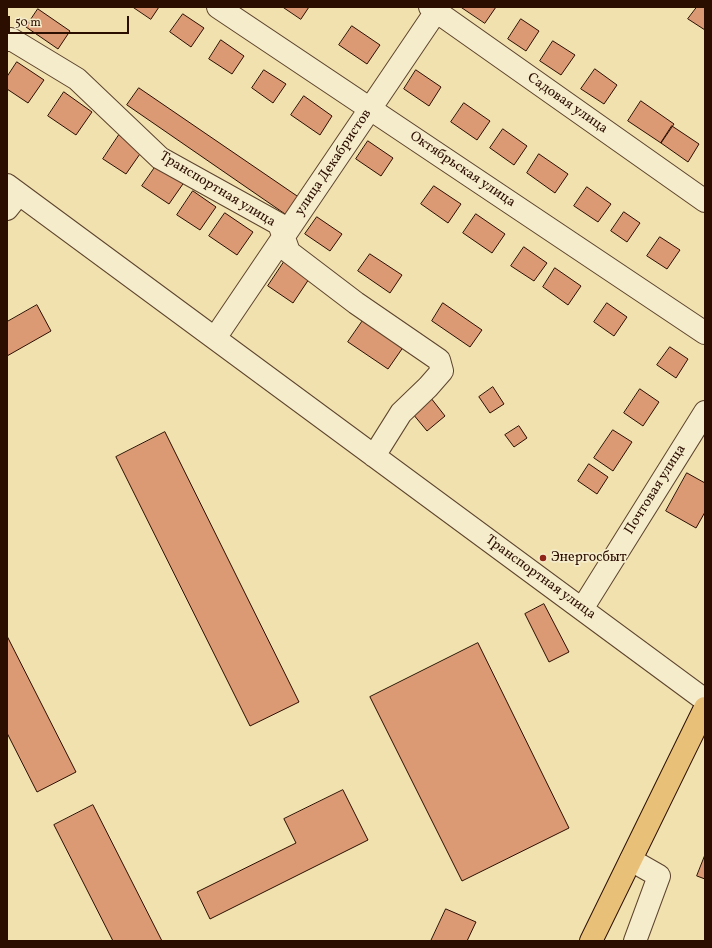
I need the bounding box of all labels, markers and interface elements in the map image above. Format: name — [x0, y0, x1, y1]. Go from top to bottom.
scale bar — [10, 8, 131, 34]
text: 50 m — [15, 15, 41, 31]
street label: Садовая улица — [523, 70, 611, 138]
street label: улица Декабристов — [292, 107, 376, 219]
street label: Октябрьская улица — [406, 128, 518, 212]
street label: Транспортная улица — [156, 149, 278, 231]
street label: Почтовая улица — [622, 442, 690, 538]
street label: Транспортная улица — [481, 532, 599, 624]
place label: Энергосбыт — [551, 550, 627, 566]
marker: Энергосбыт — [538, 553, 548, 563]

